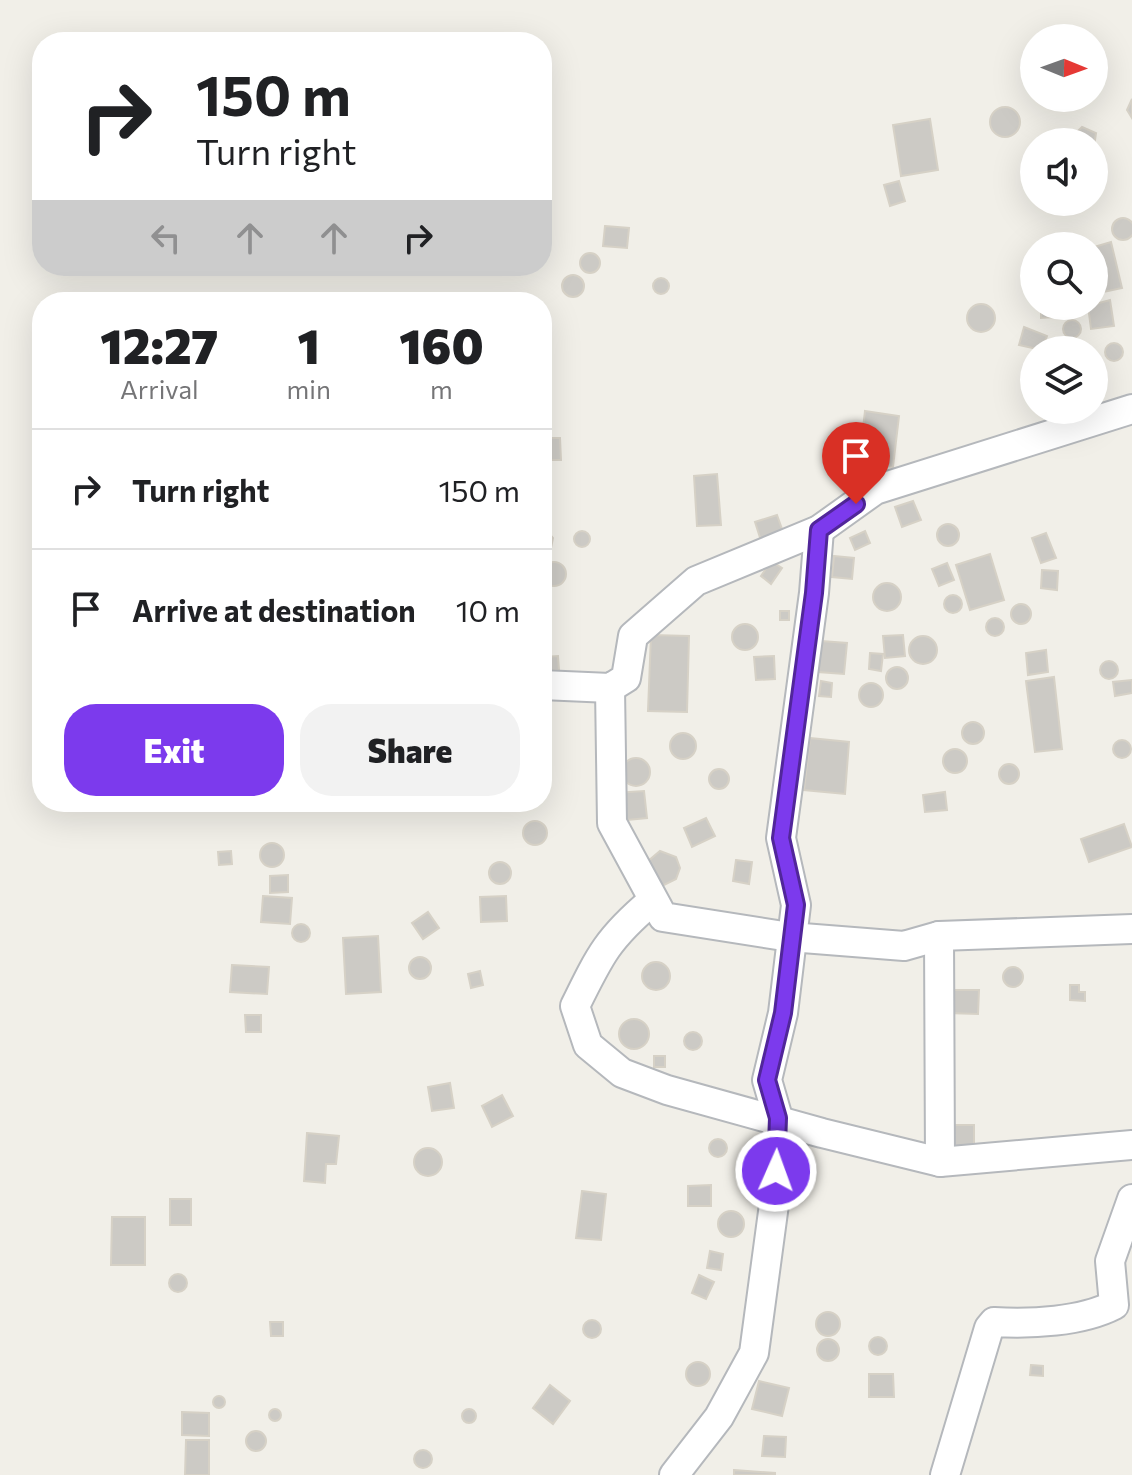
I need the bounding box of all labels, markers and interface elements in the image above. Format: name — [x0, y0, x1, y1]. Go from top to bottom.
north arrow — [1020, 24, 1108, 112]
map controls — [1020, 24, 1108, 424]
text: 150 m — [196, 59, 351, 128]
icon: right — [64, 64, 168, 168]
text: Turn right — [196, 128, 357, 172]
button: sound — [1020, 128, 1108, 216]
icon: left — [144, 216, 188, 260]
icon: ahead — [228, 216, 272, 260]
icon: ahead — [312, 216, 356, 260]
icon: right — [396, 216, 440, 260]
button: search — [1020, 232, 1108, 320]
text: 12:27 — [100, 315, 218, 374]
text: 1 — [297, 315, 320, 374]
text: 160 — [399, 315, 484, 374]
button: layers — [1020, 336, 1108, 424]
text: Arrival — [120, 373, 199, 404]
text: min — [287, 373, 331, 404]
text: m — [430, 373, 453, 404]
pin — [822, 422, 890, 504]
icon: arrive — [834, 434, 878, 478]
icon: right — [64, 467, 108, 511]
text: Turn right — [132, 471, 269, 508]
text: 150 m — [438, 471, 520, 508]
icon: arrive — [64, 587, 108, 631]
text: Arrive at destination — [132, 591, 416, 628]
text: 10 m — [456, 591, 520, 628]
button: Exit — [64, 704, 284, 796]
button: Share — [300, 704, 520, 796]
position arrow — [734, 1129, 818, 1213]

